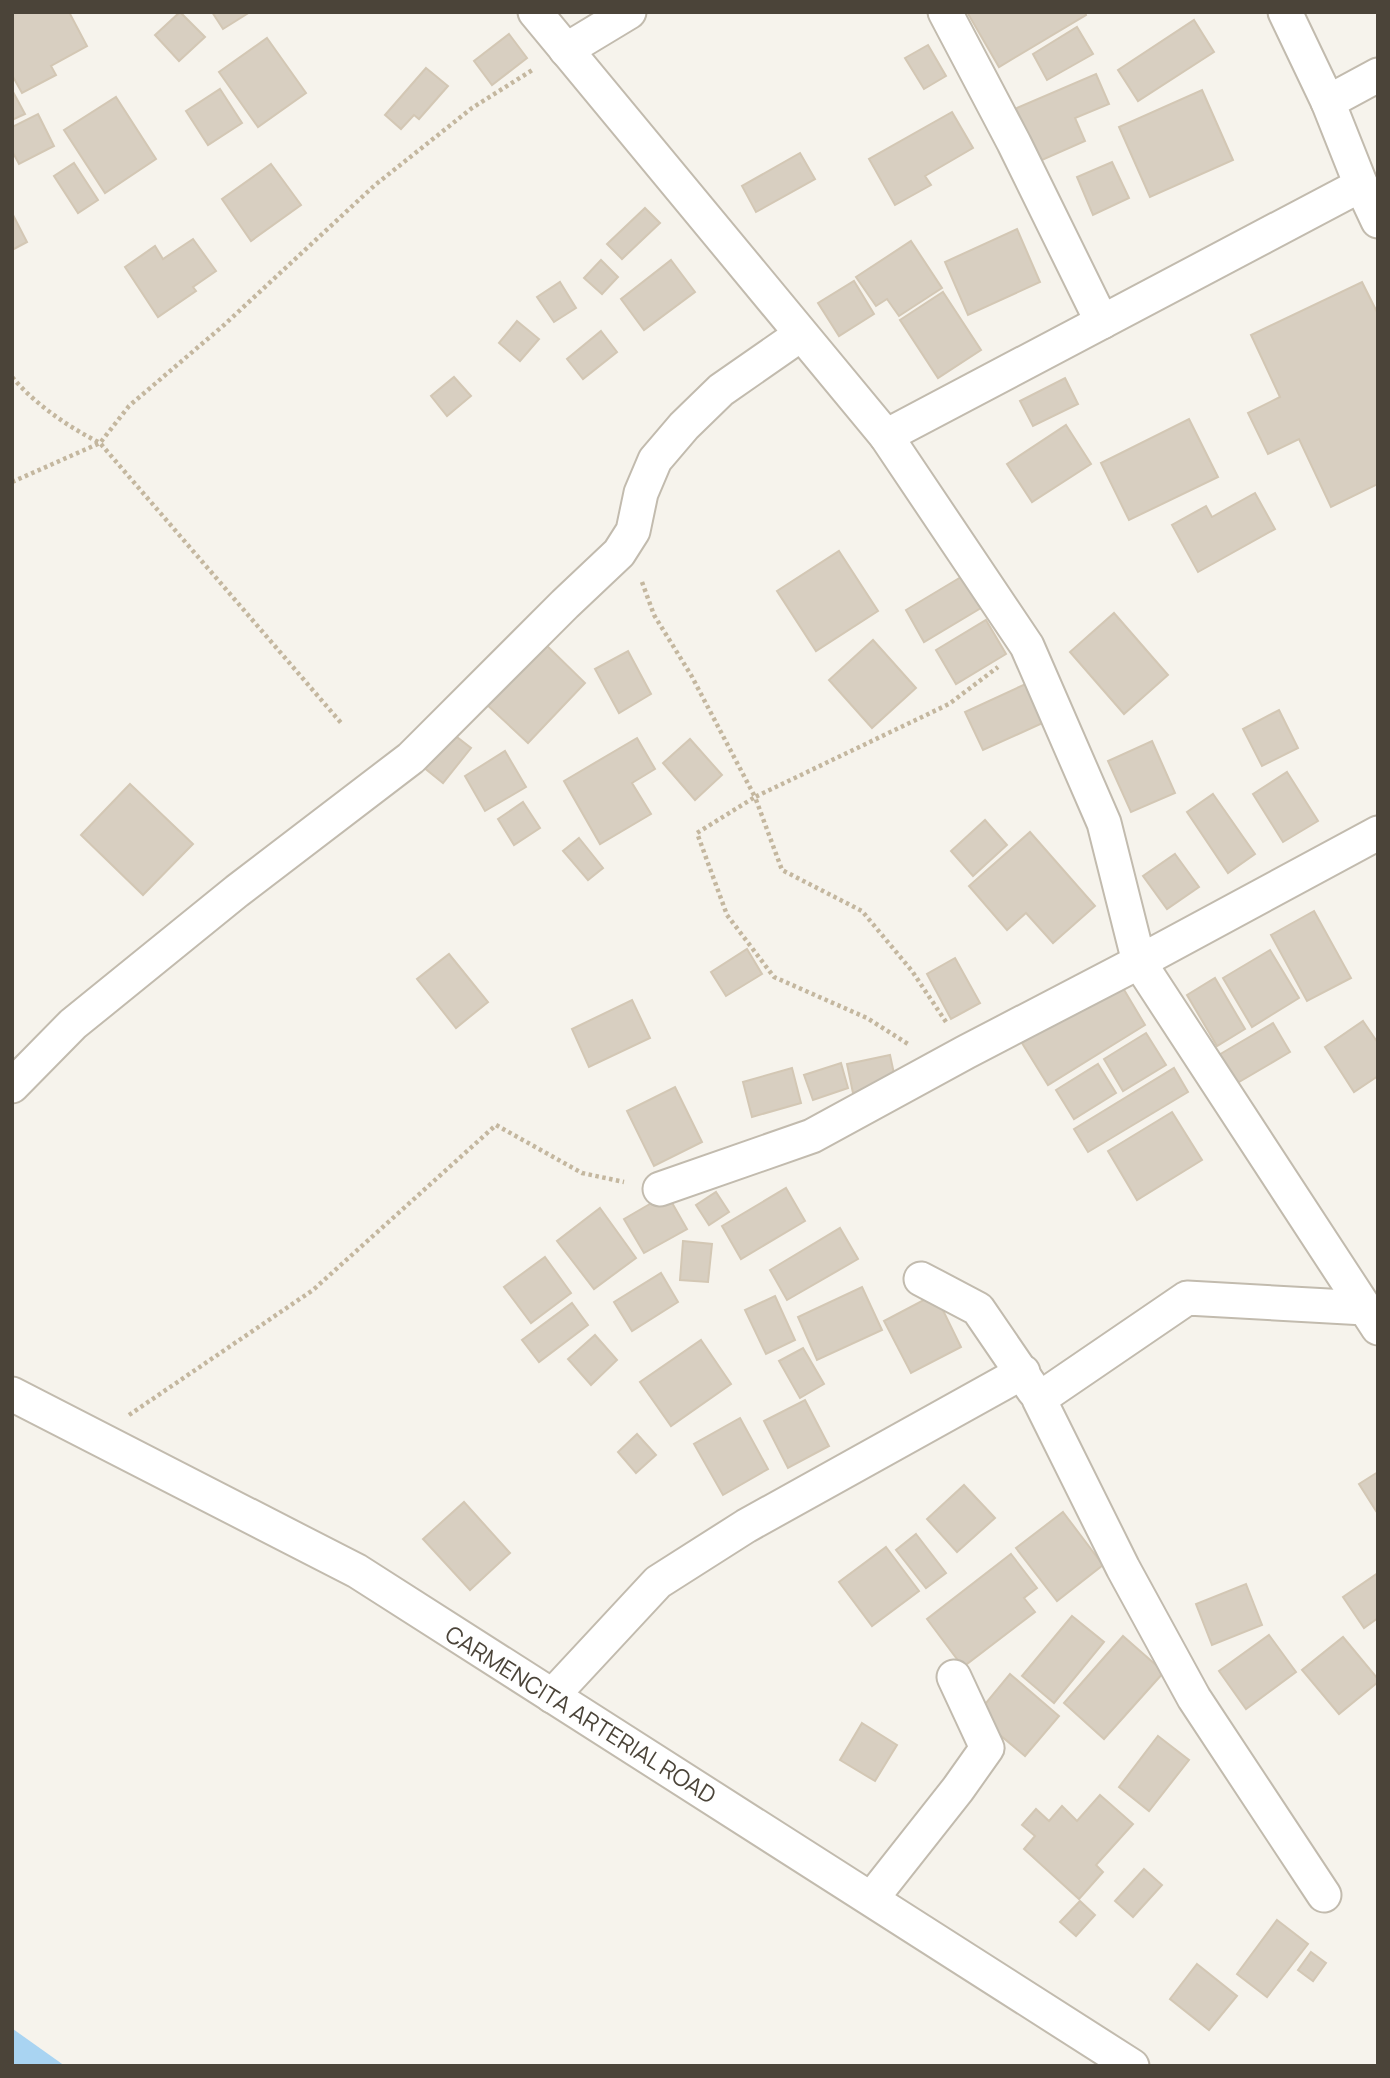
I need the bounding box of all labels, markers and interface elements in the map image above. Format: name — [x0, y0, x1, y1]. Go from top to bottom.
street label: CARMENCITA ARTERIAL ROAD — [439, 1617, 723, 1811]

